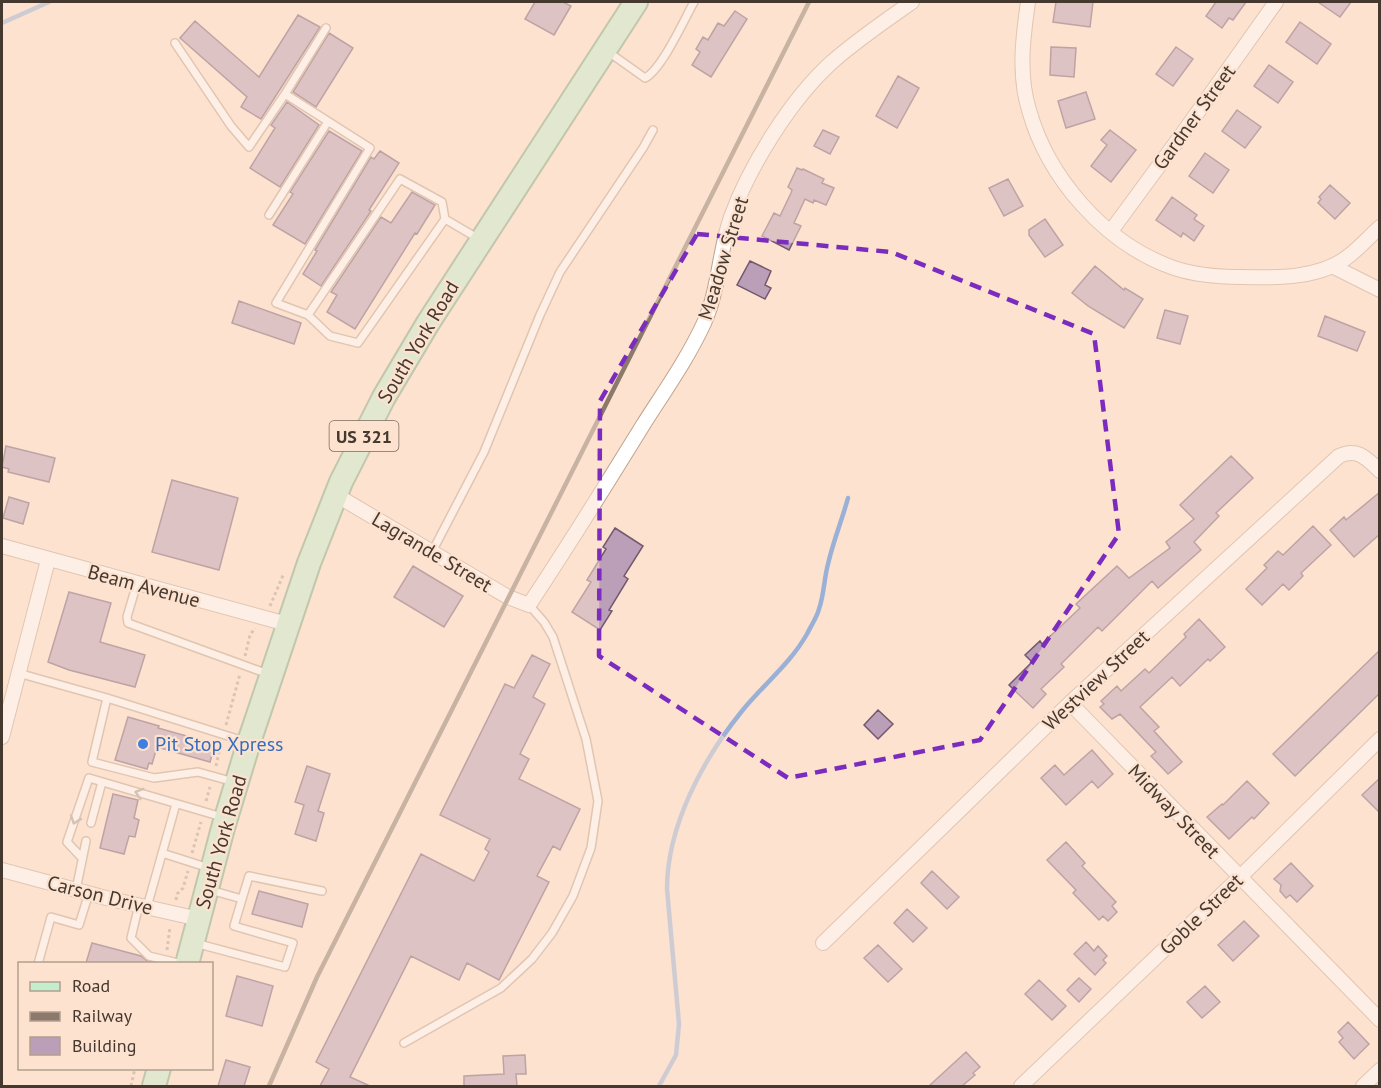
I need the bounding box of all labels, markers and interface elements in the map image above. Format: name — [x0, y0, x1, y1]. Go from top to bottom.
street label: Gardner Street — [1147, 59, 1241, 175]
street label: Meadow Street — [692, 193, 754, 323]
street label: South York Road — [371, 276, 465, 408]
road number: US 321 — [330, 421, 398, 451]
street label: Lagrande Street — [367, 506, 497, 598]
street label: Beam Avenue — [85, 559, 203, 613]
street label: Westview Street — [1037, 624, 1155, 736]
place label: Pit Stop Xpress — [155, 731, 284, 757]
marker: Pit Stop Xpress — [136, 737, 150, 751]
street label: Midway Street — [1122, 758, 1226, 864]
street label: South York Road — [189, 772, 253, 912]
one-way arrow — [134, 788, 145, 800]
one-way arrow — [69, 814, 82, 825]
street label: Goble Street — [1154, 868, 1248, 960]
street label: Carson Drive — [44, 869, 156, 921]
legend — [18, 962, 213, 1070]
text: Road — [72, 974, 110, 997]
text: Railway — [72, 1004, 133, 1027]
text: Building — [72, 1034, 136, 1057]

